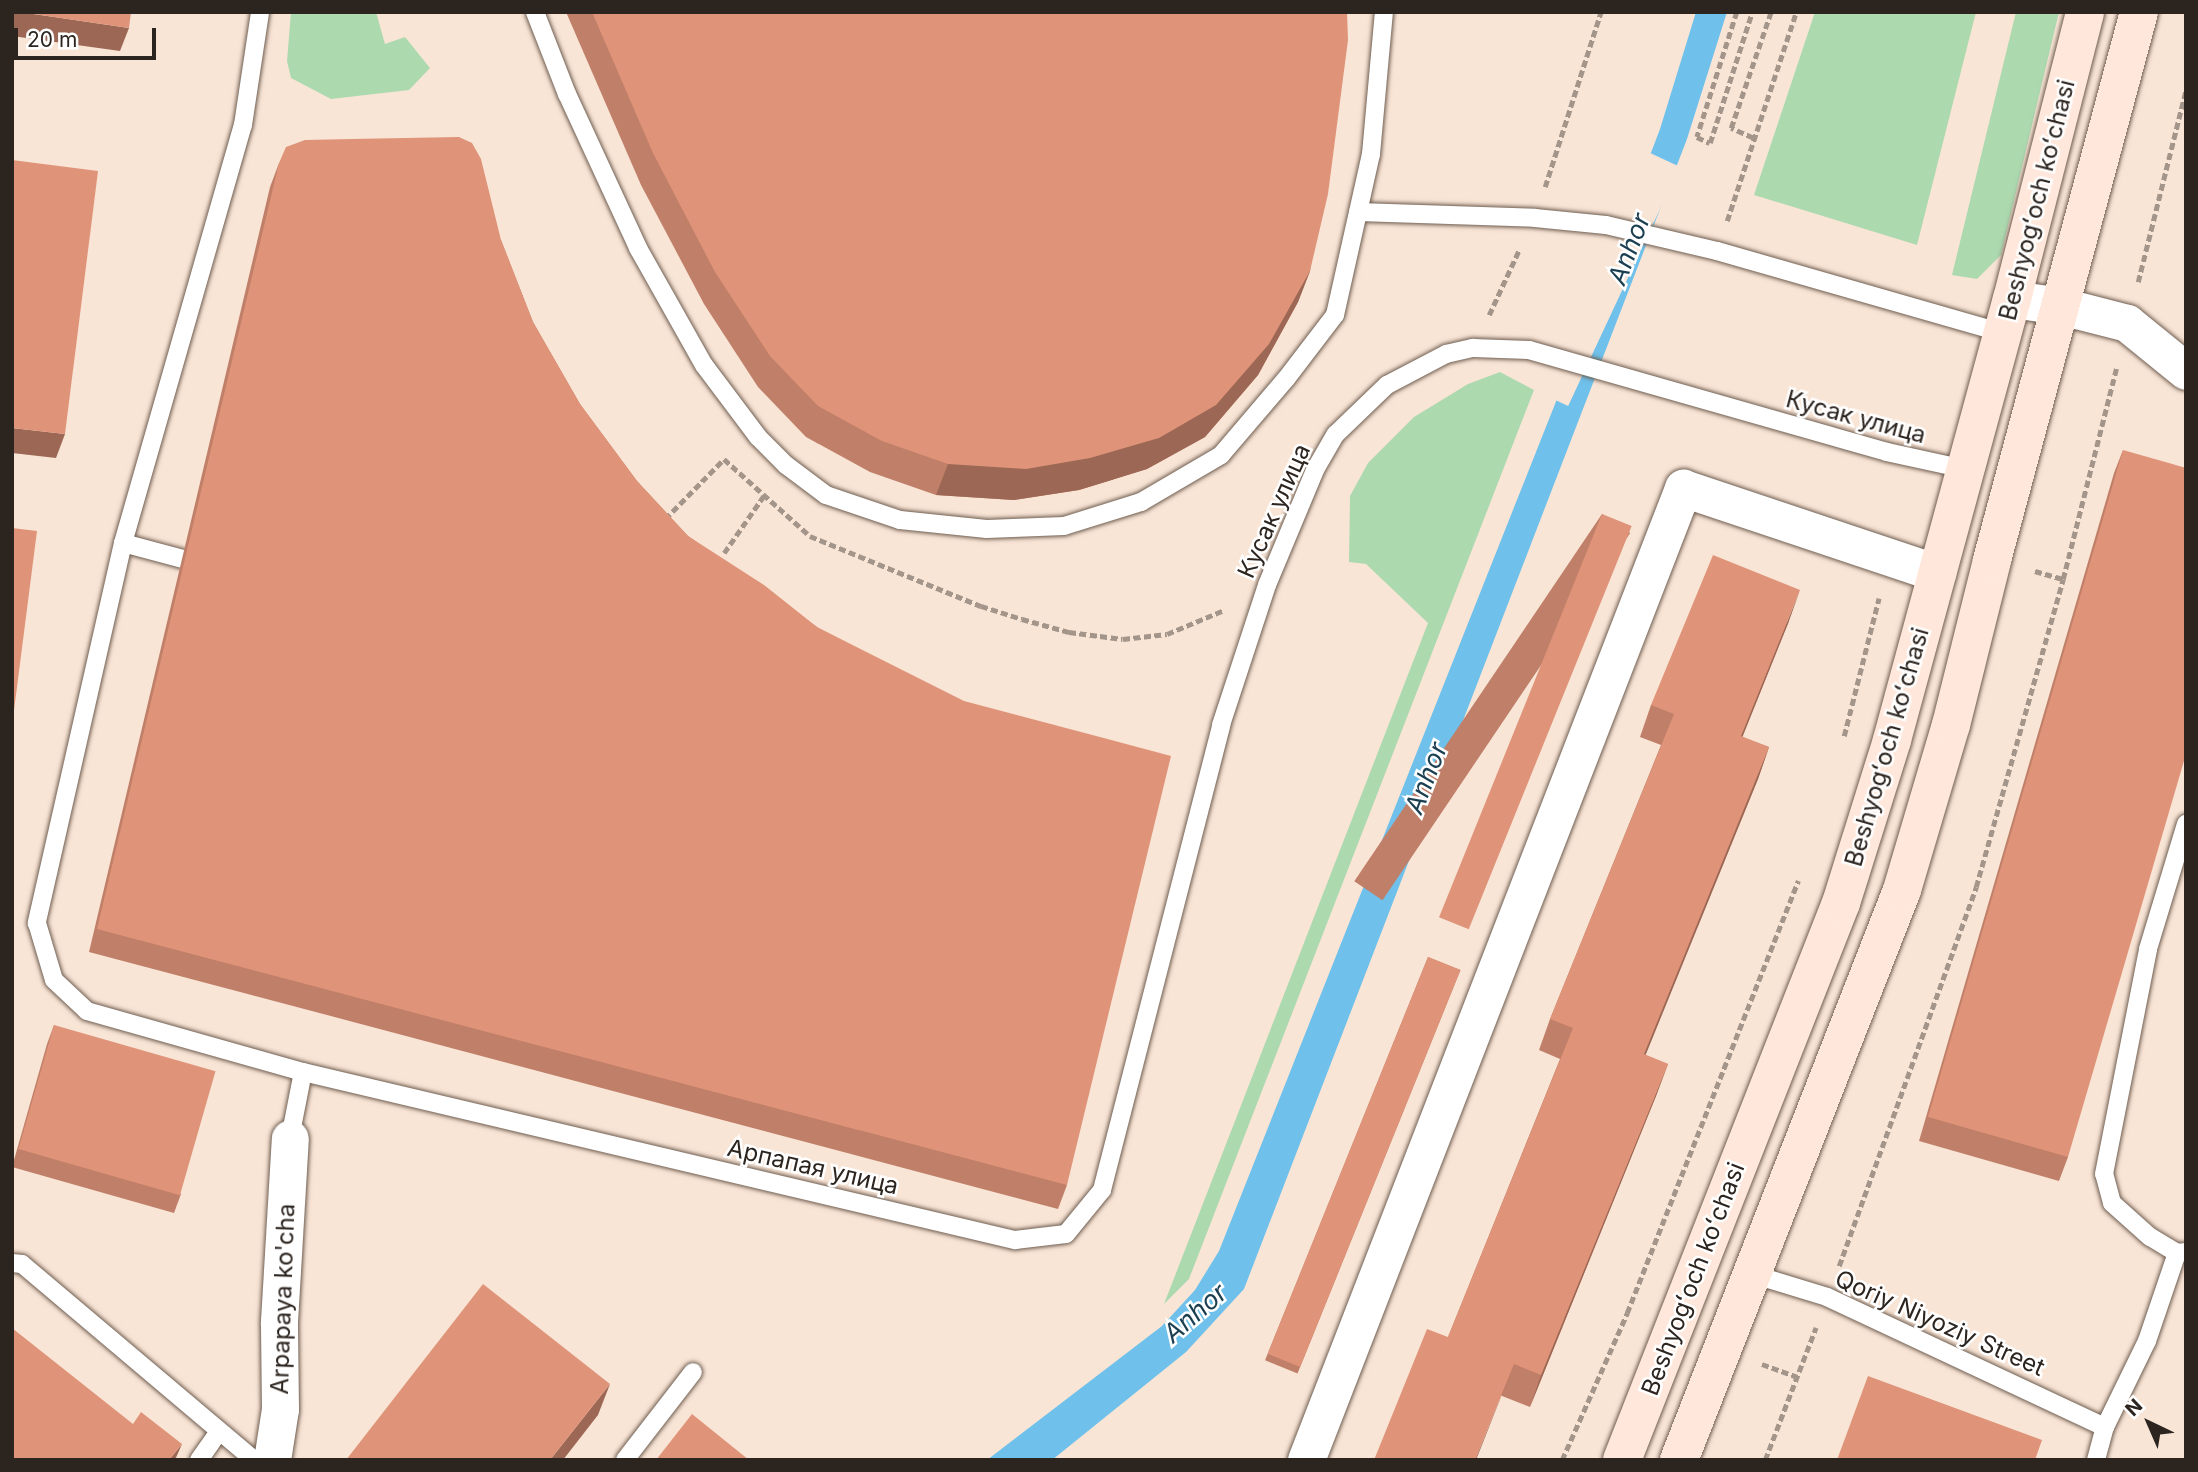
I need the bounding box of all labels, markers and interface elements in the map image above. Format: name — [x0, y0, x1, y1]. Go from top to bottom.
scale bar — [18, 14, 159, 58]
text: 20 m — [27, 27, 77, 52]
street label: Beshyogʻoch koʻchasi — [1993, 77, 2081, 323]
water label: Anhor — [1601, 209, 1657, 289]
street label: Кусак улица — [1783, 385, 1929, 449]
street label: Кусак улица — [1232, 440, 1316, 582]
street label: Beshyogʻoch koʻchasi — [1839, 624, 1935, 870]
water label: Anhor — [1398, 738, 1454, 818]
street label: Арпапая улица — [725, 1133, 901, 1201]
street label: Beshyogʻoch koʻchasi — [1635, 1158, 1751, 1400]
street label: Arpapaya ko'cha — [265, 1203, 301, 1395]
street label: Qoriy Niyoziy Street — [1831, 1264, 2049, 1382]
water label: Anhor — [1157, 1277, 1233, 1349]
north arrow — [2114, 1388, 2184, 1458]
text: N — [2121, 1394, 2147, 1421]

